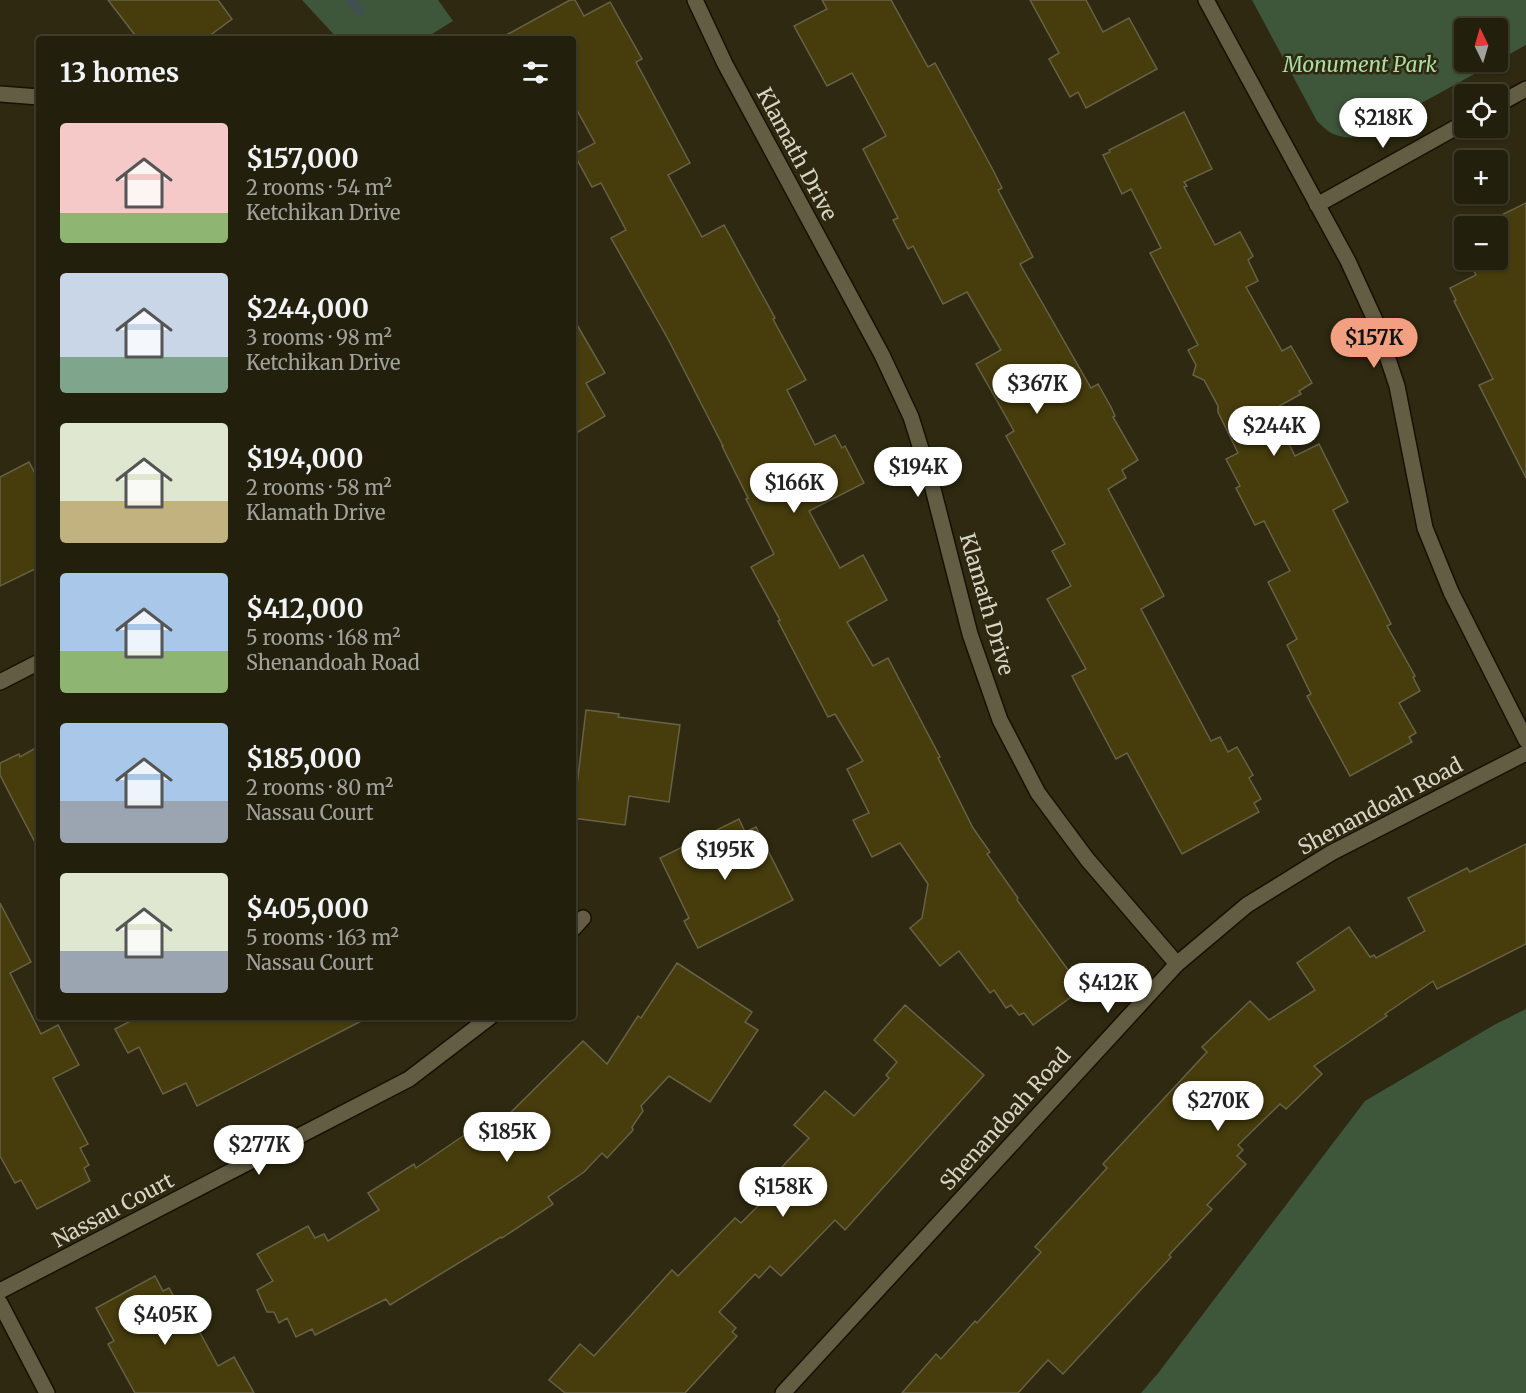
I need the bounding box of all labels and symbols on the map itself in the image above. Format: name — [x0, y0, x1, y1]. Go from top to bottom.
north arrow — [1454, 18, 1508, 72]
park label: Monument Park — [1282, 51, 1438, 78]
street label: Klamath Drive — [751, 83, 843, 225]
pin: $218K — [1341, 98, 1425, 149]
pin: $157K — [1332, 318, 1416, 369]
pin: $367K — [995, 364, 1079, 415]
pin: $244K — [1232, 406, 1316, 457]
pin: $194K — [876, 447, 960, 498]
pin: $166K — [752, 463, 836, 514]
street label: Klamath Drive — [954, 530, 1020, 678]
street label: Shenandoah Road — [1293, 751, 1467, 861]
pin: $195K — [683, 830, 767, 881]
pin: $412K — [1066, 963, 1150, 1014]
street label: Shenandoah Road — [934, 1042, 1076, 1196]
pin: $270K — [1176, 1081, 1260, 1132]
pin: $185K — [465, 1112, 549, 1163]
pin: $277K — [217, 1125, 301, 1176]
street label: Nassau Court — [48, 1167, 178, 1253]
pin: $158K — [741, 1167, 825, 1218]
pin: $405K — [123, 1295, 207, 1346]

